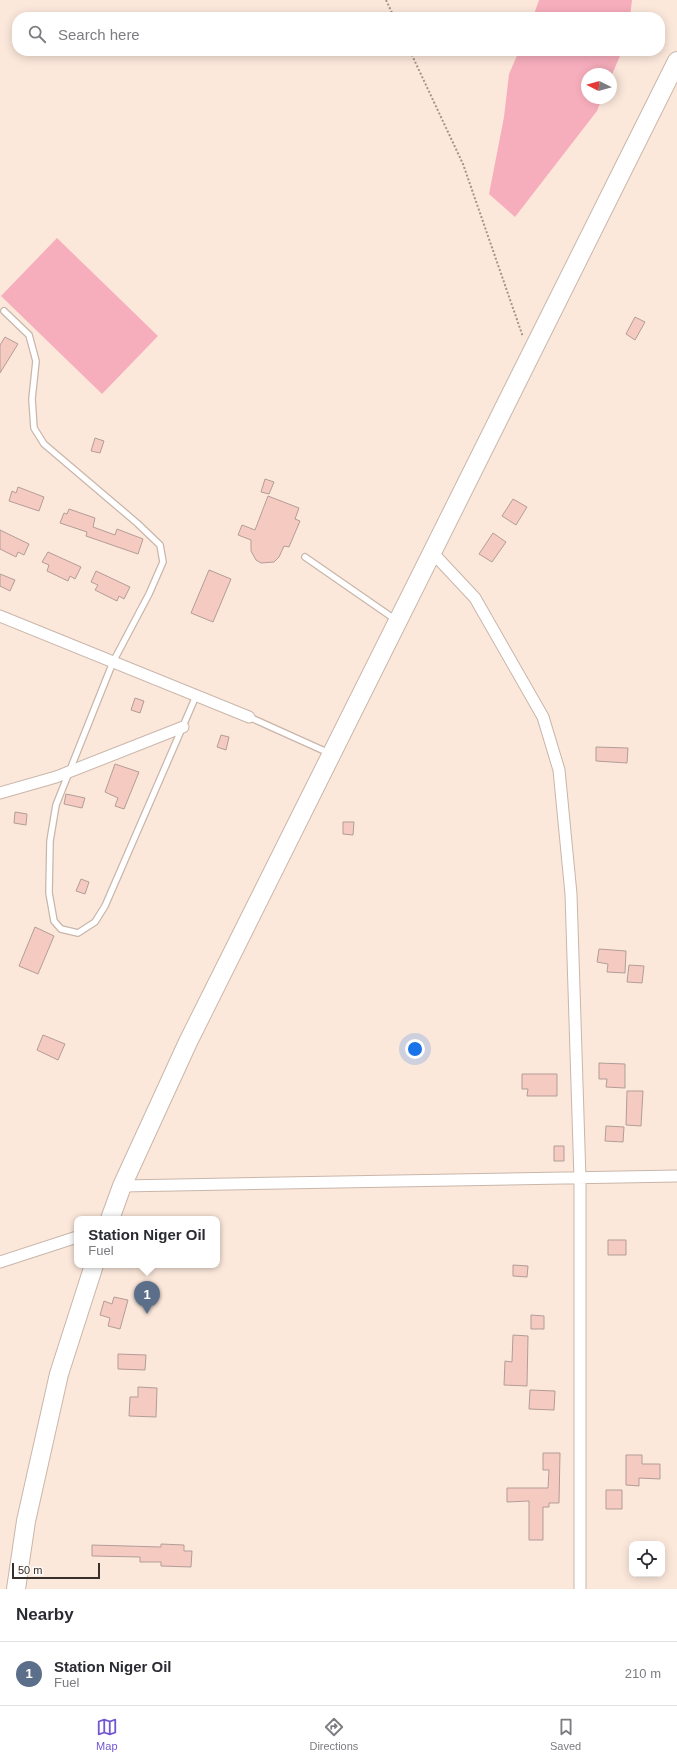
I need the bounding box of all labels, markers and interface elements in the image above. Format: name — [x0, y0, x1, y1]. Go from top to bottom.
search box — [12, 12, 665, 56]
icon: search — [26, 23, 48, 45]
text: Search here — [58, 26, 140, 43]
north arrow — [581, 68, 617, 104]
your location — [405, 1039, 425, 1059]
popup — [74, 1216, 220, 1268]
text: Station Niger Oil — [88, 1226, 206, 1243]
text: Fuel — [88, 1243, 114, 1258]
pin: 1 — [134, 1281, 160, 1314]
map controls — [629, 1541, 665, 1577]
button: locate — [629, 1541, 665, 1577]
scale bar — [12, 1561, 100, 1580]
text: 50 m — [18, 1564, 42, 1576]
text: Nearby — [16, 1605, 74, 1624]
text: Station Niger Oil — [54, 1658, 172, 1675]
text: 1 — [25, 1666, 33, 1681]
text: 210 m — [625, 1666, 661, 1681]
text: Fuel — [54, 1675, 79, 1690]
tab: Map — [96, 1716, 118, 1752]
tab: Directions — [309, 1716, 358, 1752]
tab: Saved — [550, 1716, 581, 1752]

